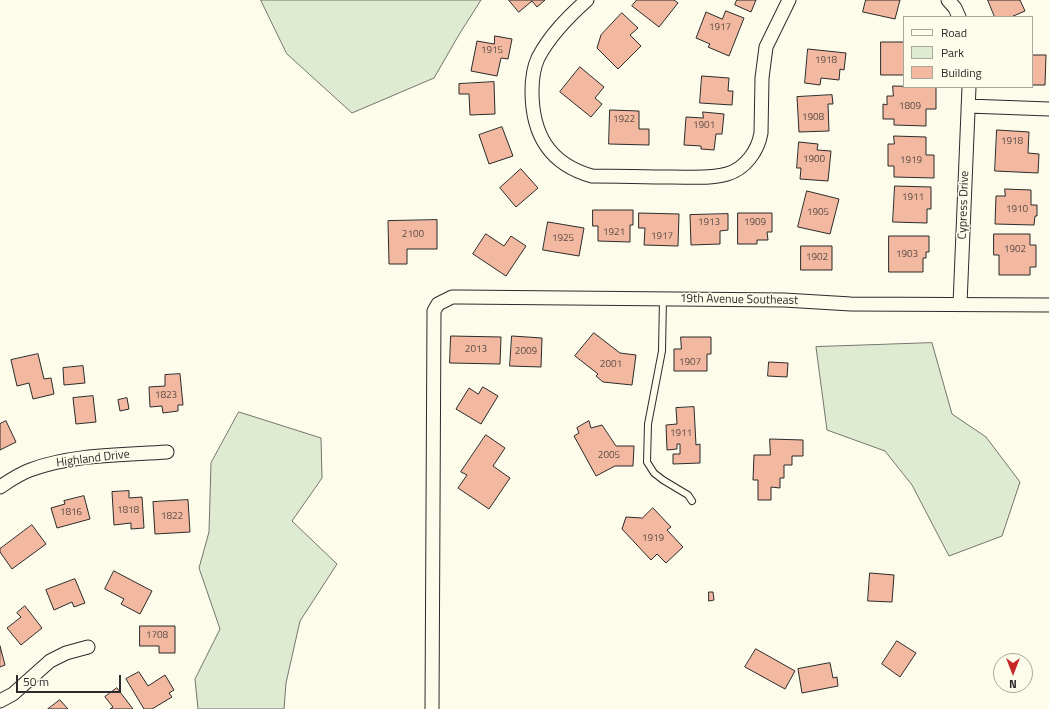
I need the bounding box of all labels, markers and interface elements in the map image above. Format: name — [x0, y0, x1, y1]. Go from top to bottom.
legend — [903, 16, 1033, 88]
house number: 1917 — [709, 22, 731, 34]
text: Road — [941, 23, 967, 42]
text: Park — [941, 43, 964, 62]
house number: 1915 — [481, 45, 503, 57]
house number: 1918 — [815, 55, 837, 67]
text: Building — [941, 63, 982, 82]
house number: 1809 — [899, 101, 921, 113]
house number: 1908 — [802, 112, 824, 124]
house number: 1922 — [613, 114, 635, 126]
house number: 1901 — [693, 120, 715, 132]
house number: 1918 — [1001, 136, 1023, 148]
house number: 1900 — [803, 154, 825, 166]
house number: 1919 — [900, 155, 922, 167]
street label: Cypress Drive — [956, 170, 972, 240]
house number: 1911 — [902, 192, 924, 204]
house number: 1910 — [1006, 204, 1028, 216]
house number: 1905 — [807, 207, 829, 219]
house number: 1913 — [698, 217, 720, 229]
house number: 1909 — [744, 217, 766, 229]
house number: 1921 — [603, 227, 625, 239]
house number: 2100 — [402, 229, 424, 241]
house number: 1917 — [651, 231, 673, 243]
house number: 1925 — [552, 233, 574, 245]
house number: 1902 — [1004, 244, 1026, 256]
house number: 1903 — [896, 249, 918, 261]
house number: 1902 — [806, 252, 828, 264]
street label: 19th Avenue Southeast — [680, 292, 798, 308]
house number: 2013 — [465, 344, 487, 356]
house number: 2009 — [515, 346, 537, 358]
house number: 1907 — [679, 357, 701, 369]
house number: 2001 — [600, 359, 622, 371]
house number: 1823 — [155, 390, 177, 402]
house number: 1911 — [670, 428, 692, 440]
street label: Highland Drive — [55, 447, 131, 471]
house number: 2005 — [598, 450, 620, 462]
house number: 1818 — [117, 505, 139, 517]
house number: 1816 — [60, 507, 82, 519]
house number: 1822 — [161, 511, 183, 523]
house number: 1919 — [642, 533, 664, 545]
house number: 1708 — [146, 630, 168, 642]
north arrow — [993, 653, 1033, 693]
scale bar — [18, 667, 123, 693]
text: 50 m — [23, 672, 49, 691]
text: N — [1009, 676, 1017, 692]

